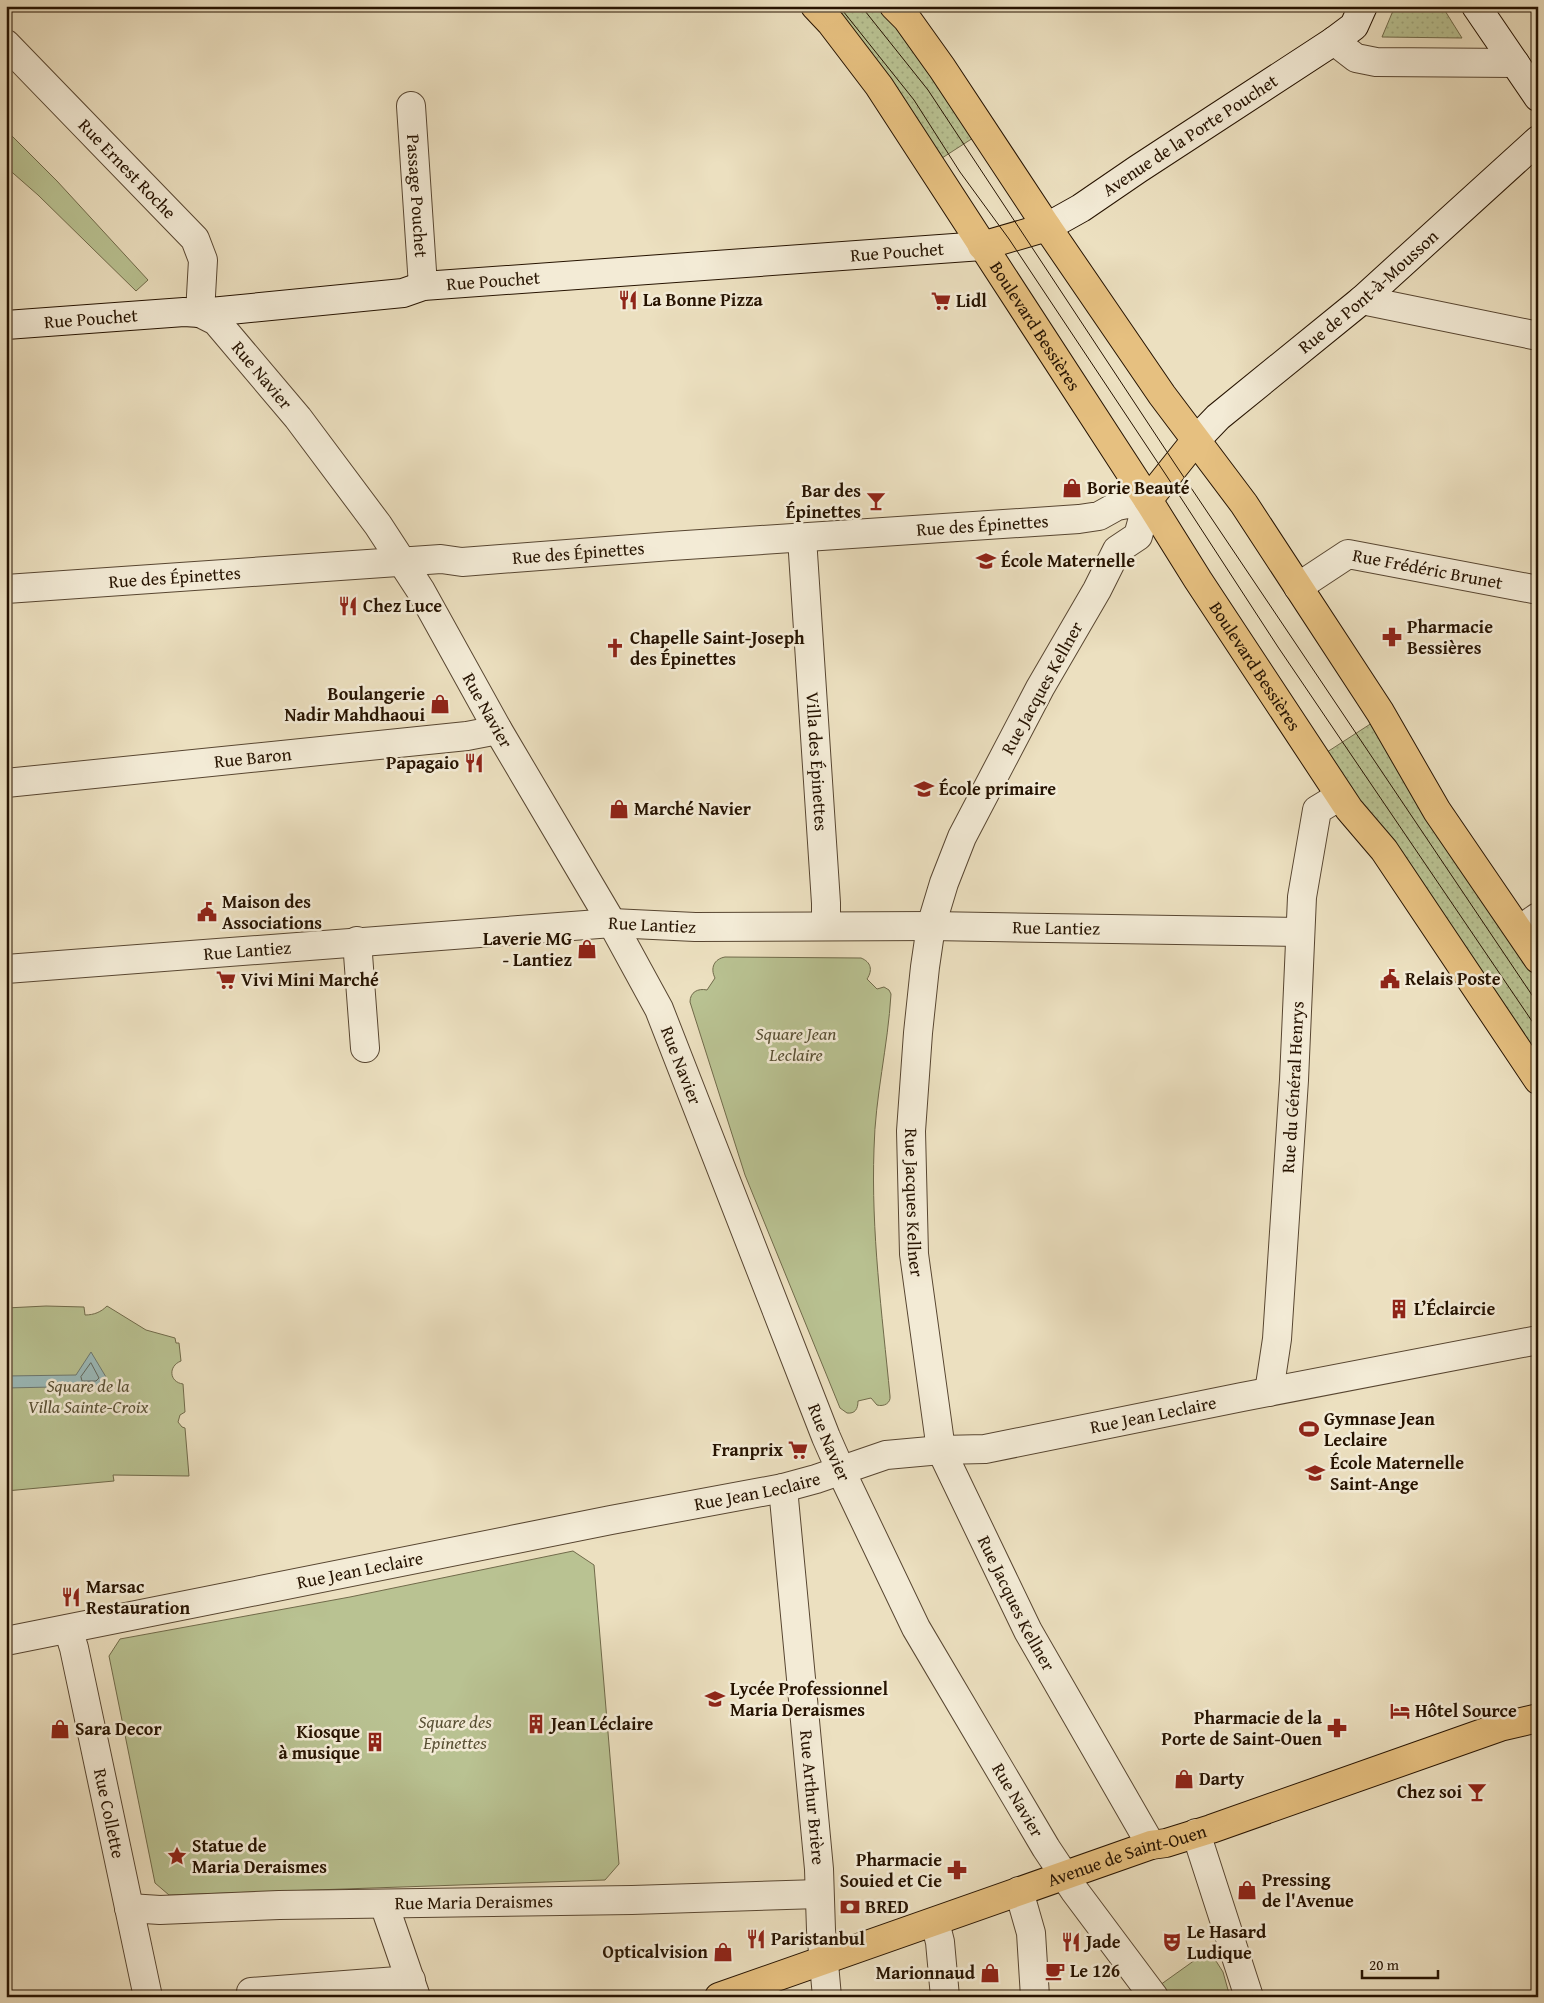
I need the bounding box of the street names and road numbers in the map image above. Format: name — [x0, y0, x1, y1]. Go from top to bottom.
street label: Avenue de la Porte Pouchet — [1097, 67, 1283, 203]
street label: Rue Ernest Roche — [72, 112, 183, 225]
street label: Passage Pouchet — [400, 133, 435, 259]
street label: Rue de Pont-à-Mousson — [1292, 223, 1444, 360]
street label: Rue Pouchet — [849, 235, 945, 268]
street label: Boulevard Bessières — [983, 256, 1088, 396]
street label: Rue Pouchet — [445, 264, 541, 297]
street label: Rue Pouchet — [43, 301, 139, 335]
street label: Rue Navier — [225, 335, 300, 416]
street label: Rue des Épinettes — [915, 507, 1049, 543]
street label: Rue des Épinettes — [511, 534, 645, 571]
street label: Rue Frédéric Brunet — [1351, 541, 1506, 596]
street label: Rue des Épinettes — [108, 559, 242, 595]
street label: Boulevard Bessières — [1203, 596, 1308, 736]
street label: Rue Jacques Kellner — [994, 616, 1090, 759]
street label: Rue Navier — [456, 668, 520, 753]
street label: Villa des Épinettes — [799, 691, 835, 832]
street label: Rue Baron — [213, 740, 293, 775]
street label: Rue Lantiez — [608, 909, 697, 940]
street label: Rue Lantiez — [1012, 913, 1100, 942]
street label: Rue Lantiez — [203, 933, 292, 967]
street label: Rue du Général Henrys — [1274, 1000, 1310, 1174]
street label: Rue Navier — [654, 1022, 709, 1109]
street label: Rue Jacques Kellner — [898, 1128, 931, 1279]
street label: Rue Jean Leclaire — [1087, 1389, 1219, 1440]
street label: Rue Navier — [801, 1399, 858, 1486]
street label: Rue Jean Leclaire — [692, 1464, 823, 1517]
street label: Rue Jacques Kellner — [971, 1531, 1062, 1676]
street label: Rue Jean Leclaire — [294, 1544, 426, 1596]
street label: Rue Arthur Brière — [793, 1729, 833, 1866]
street label: Rue Navier — [986, 1758, 1051, 1843]
street label: Rue Collette — [87, 1766, 132, 1861]
street label: Avenue de Saint-Ouen — [1044, 1817, 1210, 1893]
street label: Rue Maria Deraismes — [394, 1887, 553, 1916]

